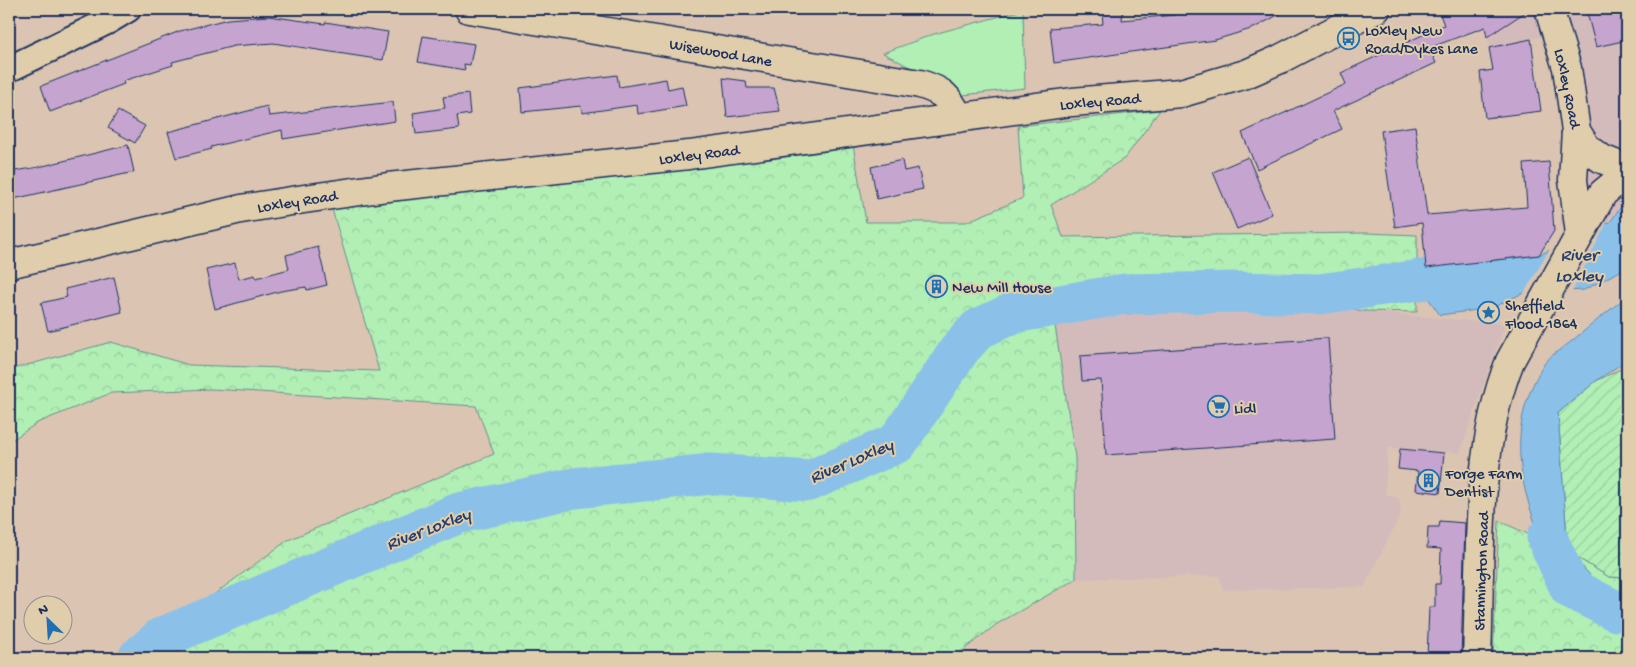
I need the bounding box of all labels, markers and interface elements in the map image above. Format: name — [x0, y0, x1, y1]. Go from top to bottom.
place label: Loxley New Road/Dykes Lane — [1365, 23, 1479, 60]
bus stop icon: Loxley New Road/Dykes Lane — [1337, 26, 1361, 50]
street label: Wisewood Lane — [668, 36, 774, 73]
street label: Loxley Road — [1548, 47, 1584, 132]
street label: Loxley Road — [1059, 90, 1143, 116]
street label: Loxley Road — [658, 142, 742, 171]
street label: Loxley Road — [256, 187, 341, 219]
water label: River Loxley — [1555, 246, 1604, 288]
building icon: New Mill House — [924, 274, 948, 298]
place label: New Mill House — [952, 280, 1052, 299]
place label: Sheffield Flood 1864 — [1504, 298, 1578, 335]
place icon: Sheffield Flood 1864 — [1477, 301, 1501, 325]
supermarket icon: Lidl — [1206, 395, 1230, 419]
place label: Lidl — [1234, 401, 1256, 420]
water label: River Loxley — [807, 435, 898, 489]
place label: Forge Farm Dentist — [1444, 466, 1523, 503]
building icon: Forge Farm Dentist — [1417, 469, 1441, 493]
water label: River Loxley — [384, 504, 475, 556]
street label: Stannington Road — [1472, 510, 1495, 631]
north arrow — [22, 594, 72, 644]
text: N — [36, 601, 51, 620]

